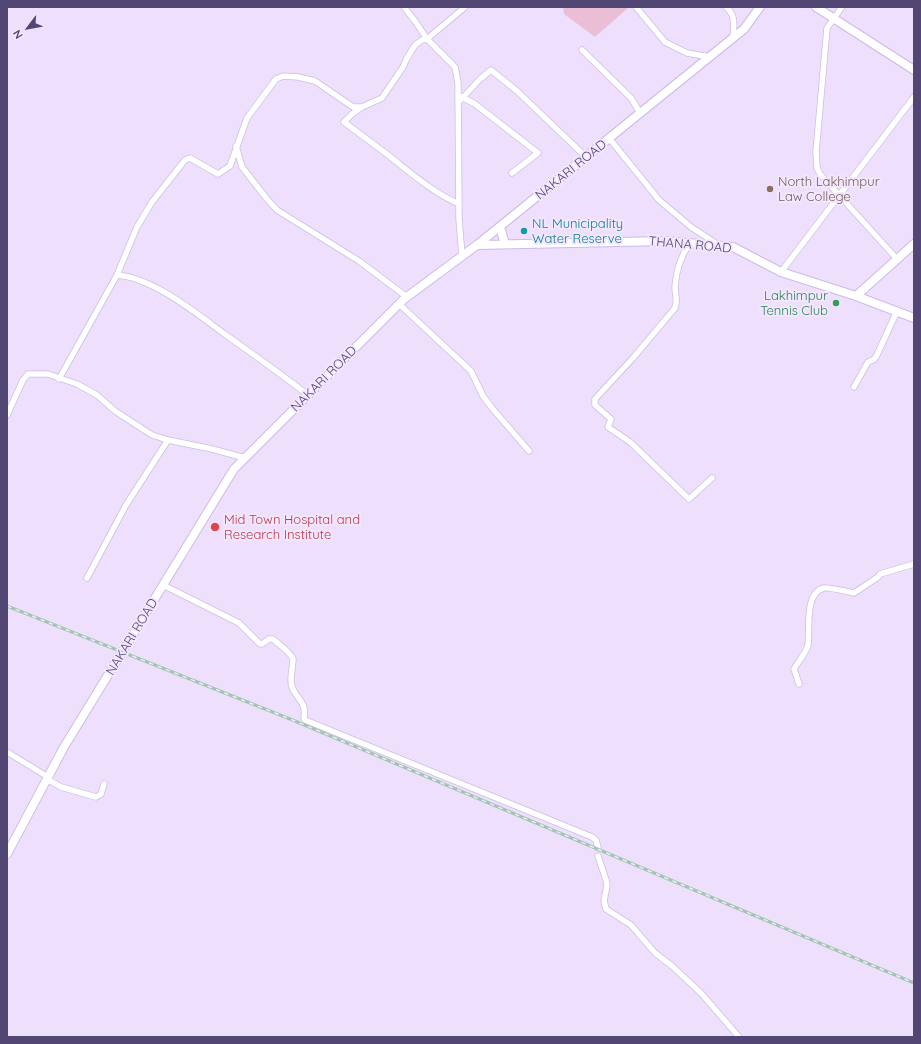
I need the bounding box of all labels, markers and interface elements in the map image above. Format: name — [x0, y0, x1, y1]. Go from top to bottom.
north arrow — [8, 8, 48, 48]
text: N — [10, 27, 26, 42]
street label: NAKARI ROAD — [532, 137, 610, 203]
place label: North Lakhimpur Law College — [778, 174, 880, 205]
marker: North Lakhimpur Law College — [765, 184, 775, 194]
place label: NL Municipality Water Reserve — [532, 216, 623, 247]
marker: NL Municipality Water Reserve — [519, 226, 529, 236]
street label: THANA ROAD — [648, 234, 732, 256]
place label: Lakhimpur Tennis Club — [760, 288, 828, 319]
marker: Lakhimpur Tennis Club — [831, 298, 841, 308]
street label: NAKARI ROAD — [288, 343, 360, 415]
place label: Mid Town Hospital and Research Institute — [224, 512, 360, 543]
marker: Mid Town Hospital and Research Institute — [209, 521, 221, 533]
street label: NAKARI ROAD — [103, 596, 161, 678]

